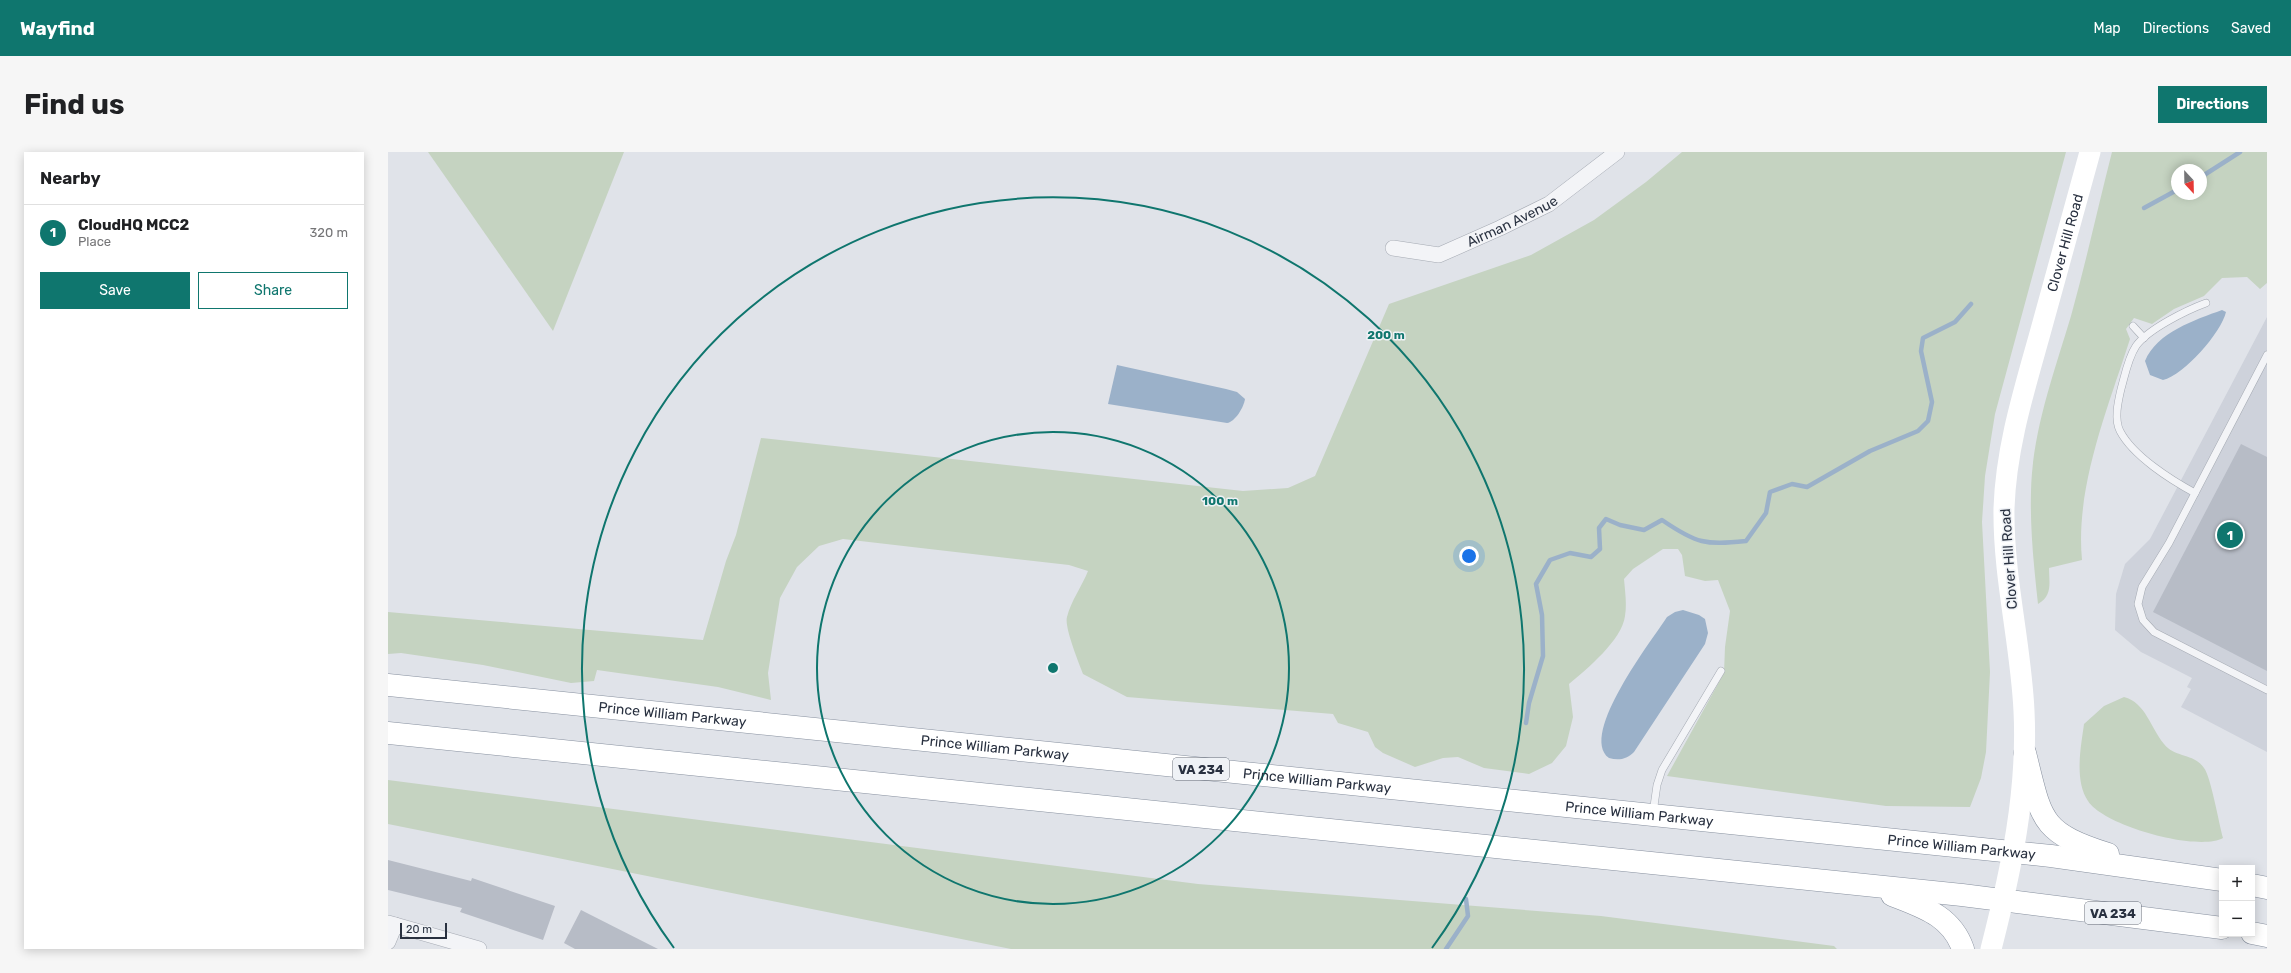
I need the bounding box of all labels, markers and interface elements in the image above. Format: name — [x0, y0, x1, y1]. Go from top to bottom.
text: Wayfind — [20, 17, 95, 40]
text: Map — [2094, 20, 2121, 37]
text: Directions — [2143, 20, 2209, 37]
text: Saved — [2231, 20, 2271, 37]
button: Directions — [2158, 86, 2267, 123]
text: Find us — [24, 88, 124, 121]
north arrow — [2171, 164, 2207, 200]
text: Nearby — [40, 168, 101, 188]
street label: Airman Avenue — [1464, 192, 1561, 250]
street label: Clover Hill Road — [2043, 192, 2087, 294]
text: CloudHQ MCC2 — [78, 216, 189, 234]
text: 1 — [50, 225, 56, 240]
text: 320 m — [310, 225, 348, 240]
text: Place — [78, 234, 111, 249]
button: Save — [40, 272, 190, 309]
button: Share — [198, 272, 348, 309]
text: 200 m — [1367, 328, 1405, 342]
text: 100 m — [1202, 494, 1238, 508]
street label: Clover Hill Road — [1997, 508, 2021, 610]
pin: 1 — [2217, 520, 2243, 550]
your location — [1459, 546, 1479, 566]
centre of rings — [1046, 661, 1060, 675]
street label: Prince William Parkway — [598, 698, 748, 730]
street label: Prince William Parkway — [920, 731, 1070, 763]
road number: VA 234 — [1173, 758, 1229, 780]
street label: Prince William Parkway — [1242, 764, 1392, 797]
street label: Prince William Parkway — [1564, 798, 1715, 830]
street label: Prince William Parkway — [1887, 831, 2037, 863]
map controls — [2219, 865, 2255, 937]
button: + — [2219, 865, 2255, 901]
button: − — [2219, 901, 2255, 937]
road number: VA 234 — [2085, 902, 2141, 924]
scale bar — [400, 921, 447, 940]
text: 20 m — [406, 923, 432, 936]

